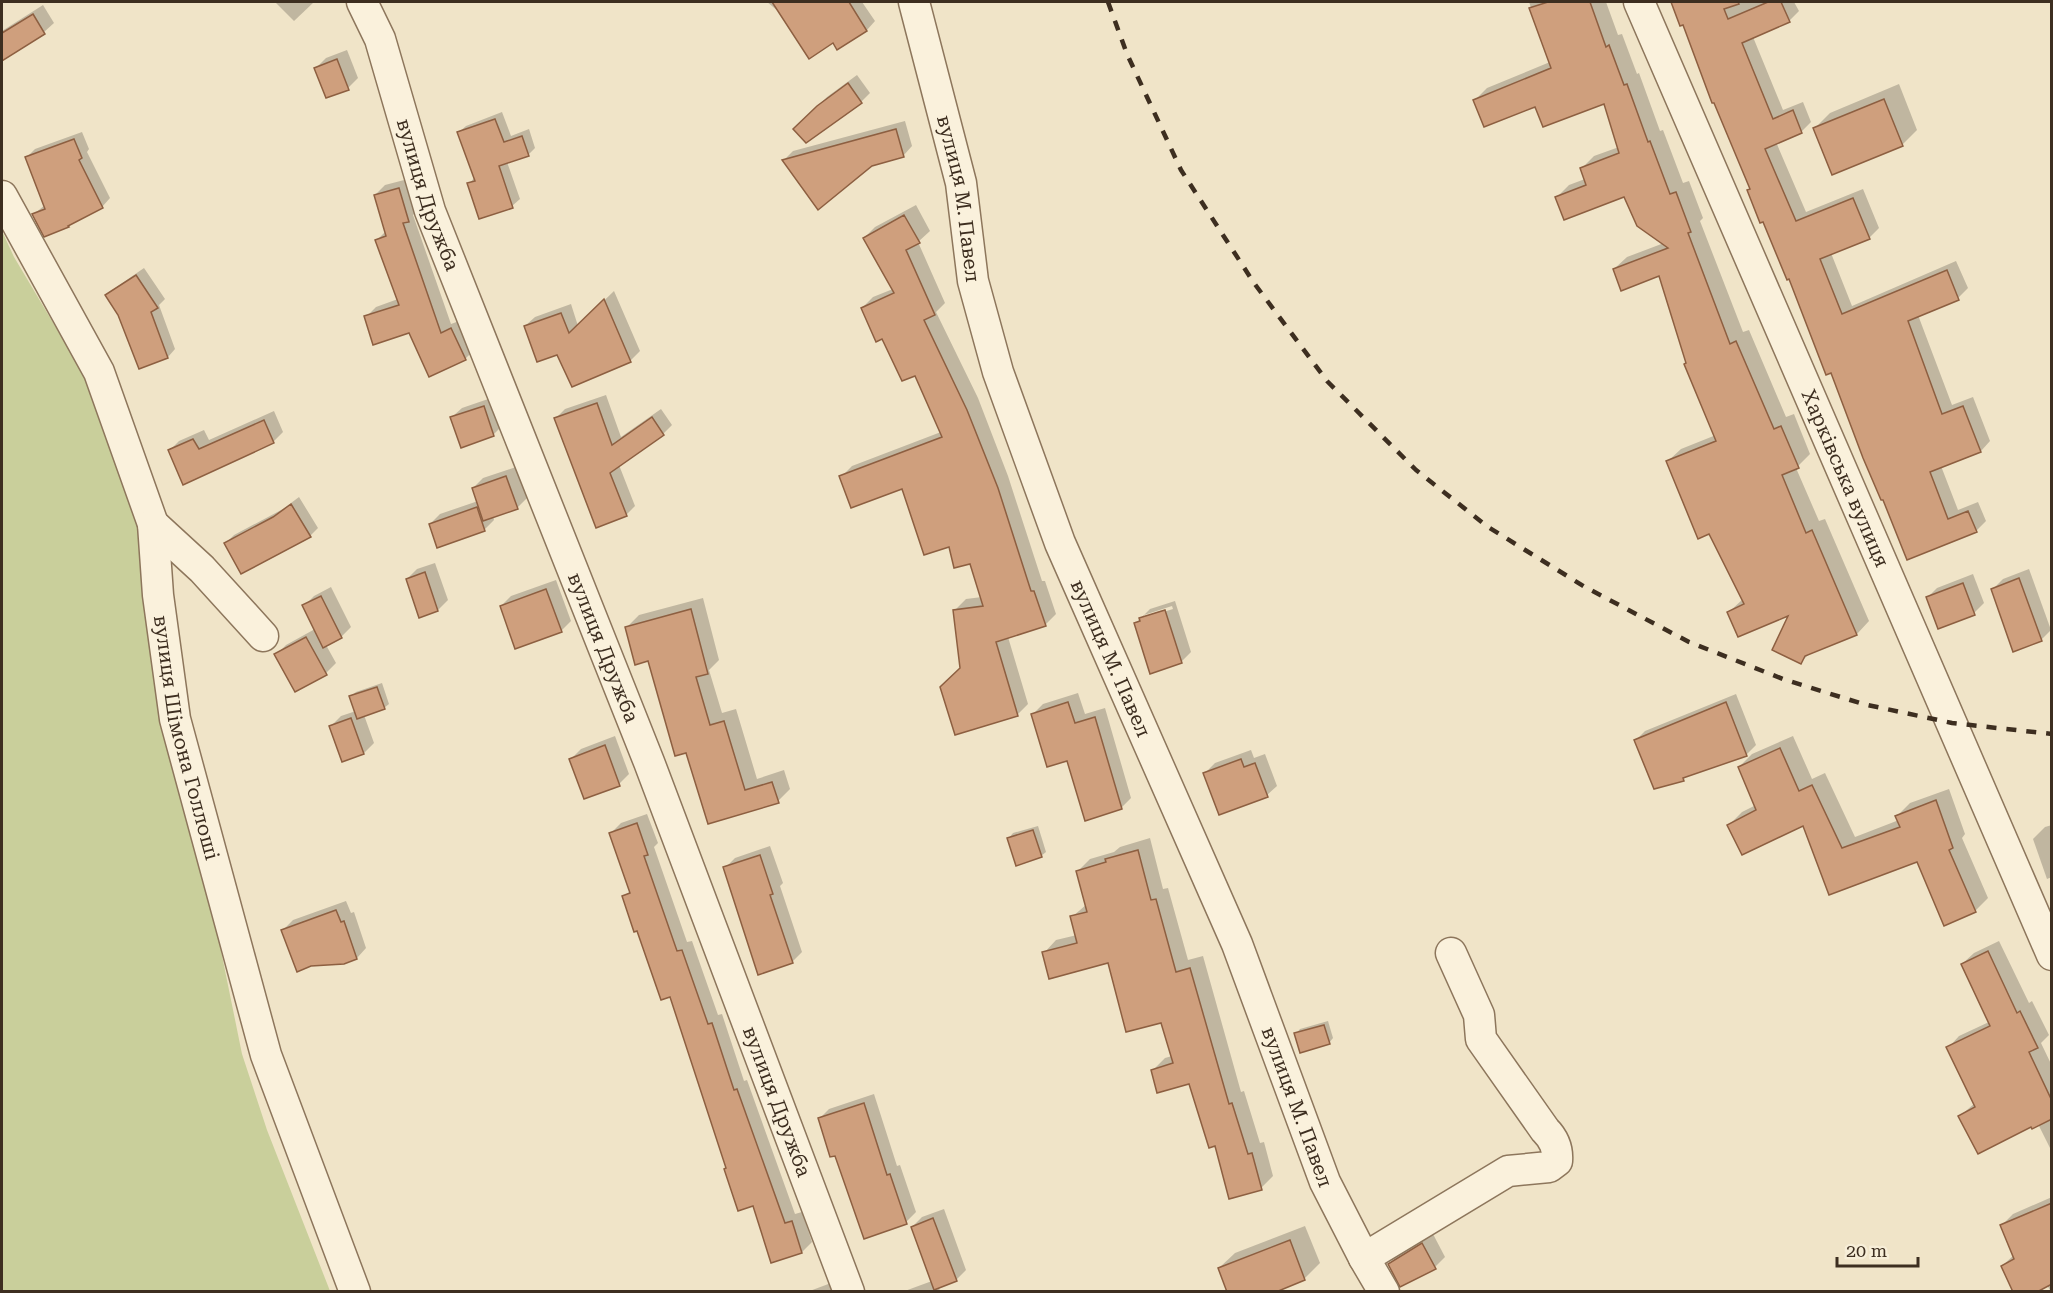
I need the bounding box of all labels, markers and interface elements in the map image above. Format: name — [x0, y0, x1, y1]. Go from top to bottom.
street label: вулиця М. Павел — [932, 112, 985, 284]
street label: вулиця Дружба — [392, 116, 465, 274]
street label: Харківська вулиця — [1796, 386, 1894, 571]
street label: вулиця Дружба — [563, 569, 644, 726]
street label: вулиця М. Павел — [1066, 576, 1156, 741]
street label: вулиця Шімона Голлоші — [149, 614, 225, 862]
street label: вулиця Дружба — [738, 1023, 816, 1180]
street label: вулиця М. Павел — [1257, 1023, 1338, 1191]
scale bar — [1837, 1230, 1918, 1268]
text: 20 m — [1846, 1240, 1887, 1261]

